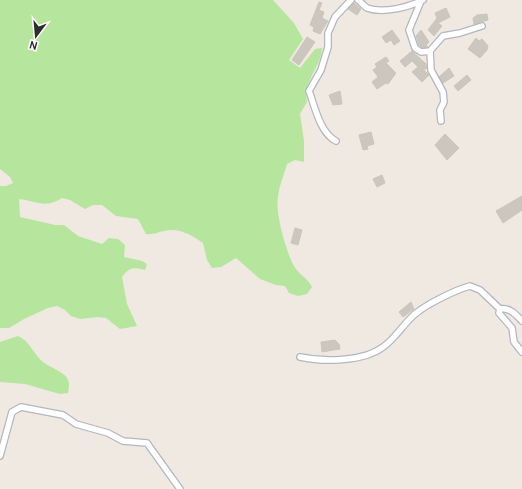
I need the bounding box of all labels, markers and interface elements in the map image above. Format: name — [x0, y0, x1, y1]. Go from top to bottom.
north arrow — [16, 16, 56, 56]
text: N — [28, 37, 39, 52]

